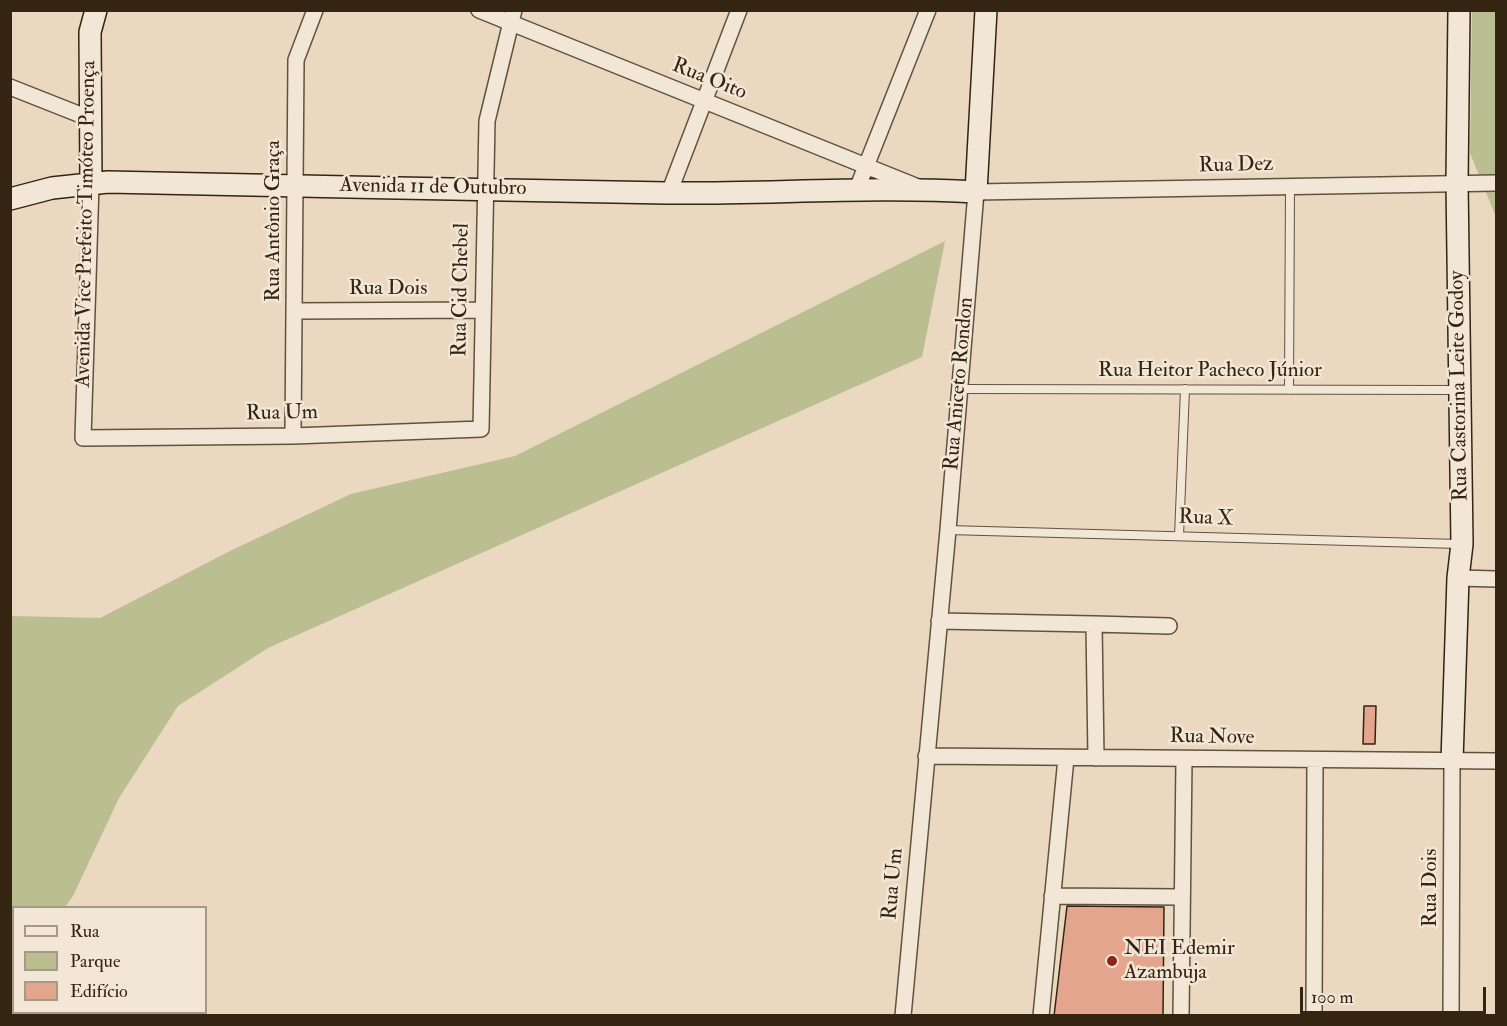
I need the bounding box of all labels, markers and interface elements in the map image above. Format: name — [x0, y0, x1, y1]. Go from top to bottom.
street label: Rua Oito — [668, 54, 750, 106]
street label: Avenida Vice Prefeito Timóteo Proença — [72, 60, 102, 388]
street label: Rua Antônio Graça — [261, 140, 287, 302]
street label: Rua Dez — [1198, 153, 1274, 179]
street label: Avenida 11 de Outubro — [339, 174, 527, 202]
street label: Rua Cid Chebel — [448, 223, 476, 357]
street label: Rua Castorina Leite Godoy — [1445, 270, 1475, 502]
street label: Rua Dois — [349, 276, 427, 302]
street label: Rua Aniceto Rondon — [940, 296, 980, 472]
street label: Rua Heitor Pacheco Júnior — [1098, 358, 1322, 384]
street label: Rua Um — [246, 401, 318, 427]
street label: Rua X — [1178, 505, 1234, 533]
street label: Rua Nove — [1169, 725, 1255, 751]
street label: Rua Um — [878, 847, 910, 921]
street label: Rua Dois — [1418, 849, 1444, 927]
legend — [12, 906, 207, 1014]
text: Rua — [70, 920, 99, 943]
place label: NEI Edemir Azambuja — [1124, 936, 1235, 986]
text: Parque — [70, 950, 120, 973]
marker: NEI Edemir Azambuja — [1105, 954, 1119, 968]
scale bar — [1303, 975, 1489, 1013]
text: Edifício — [70, 980, 128, 1003]
text: 100 m — [1311, 986, 1354, 1009]

